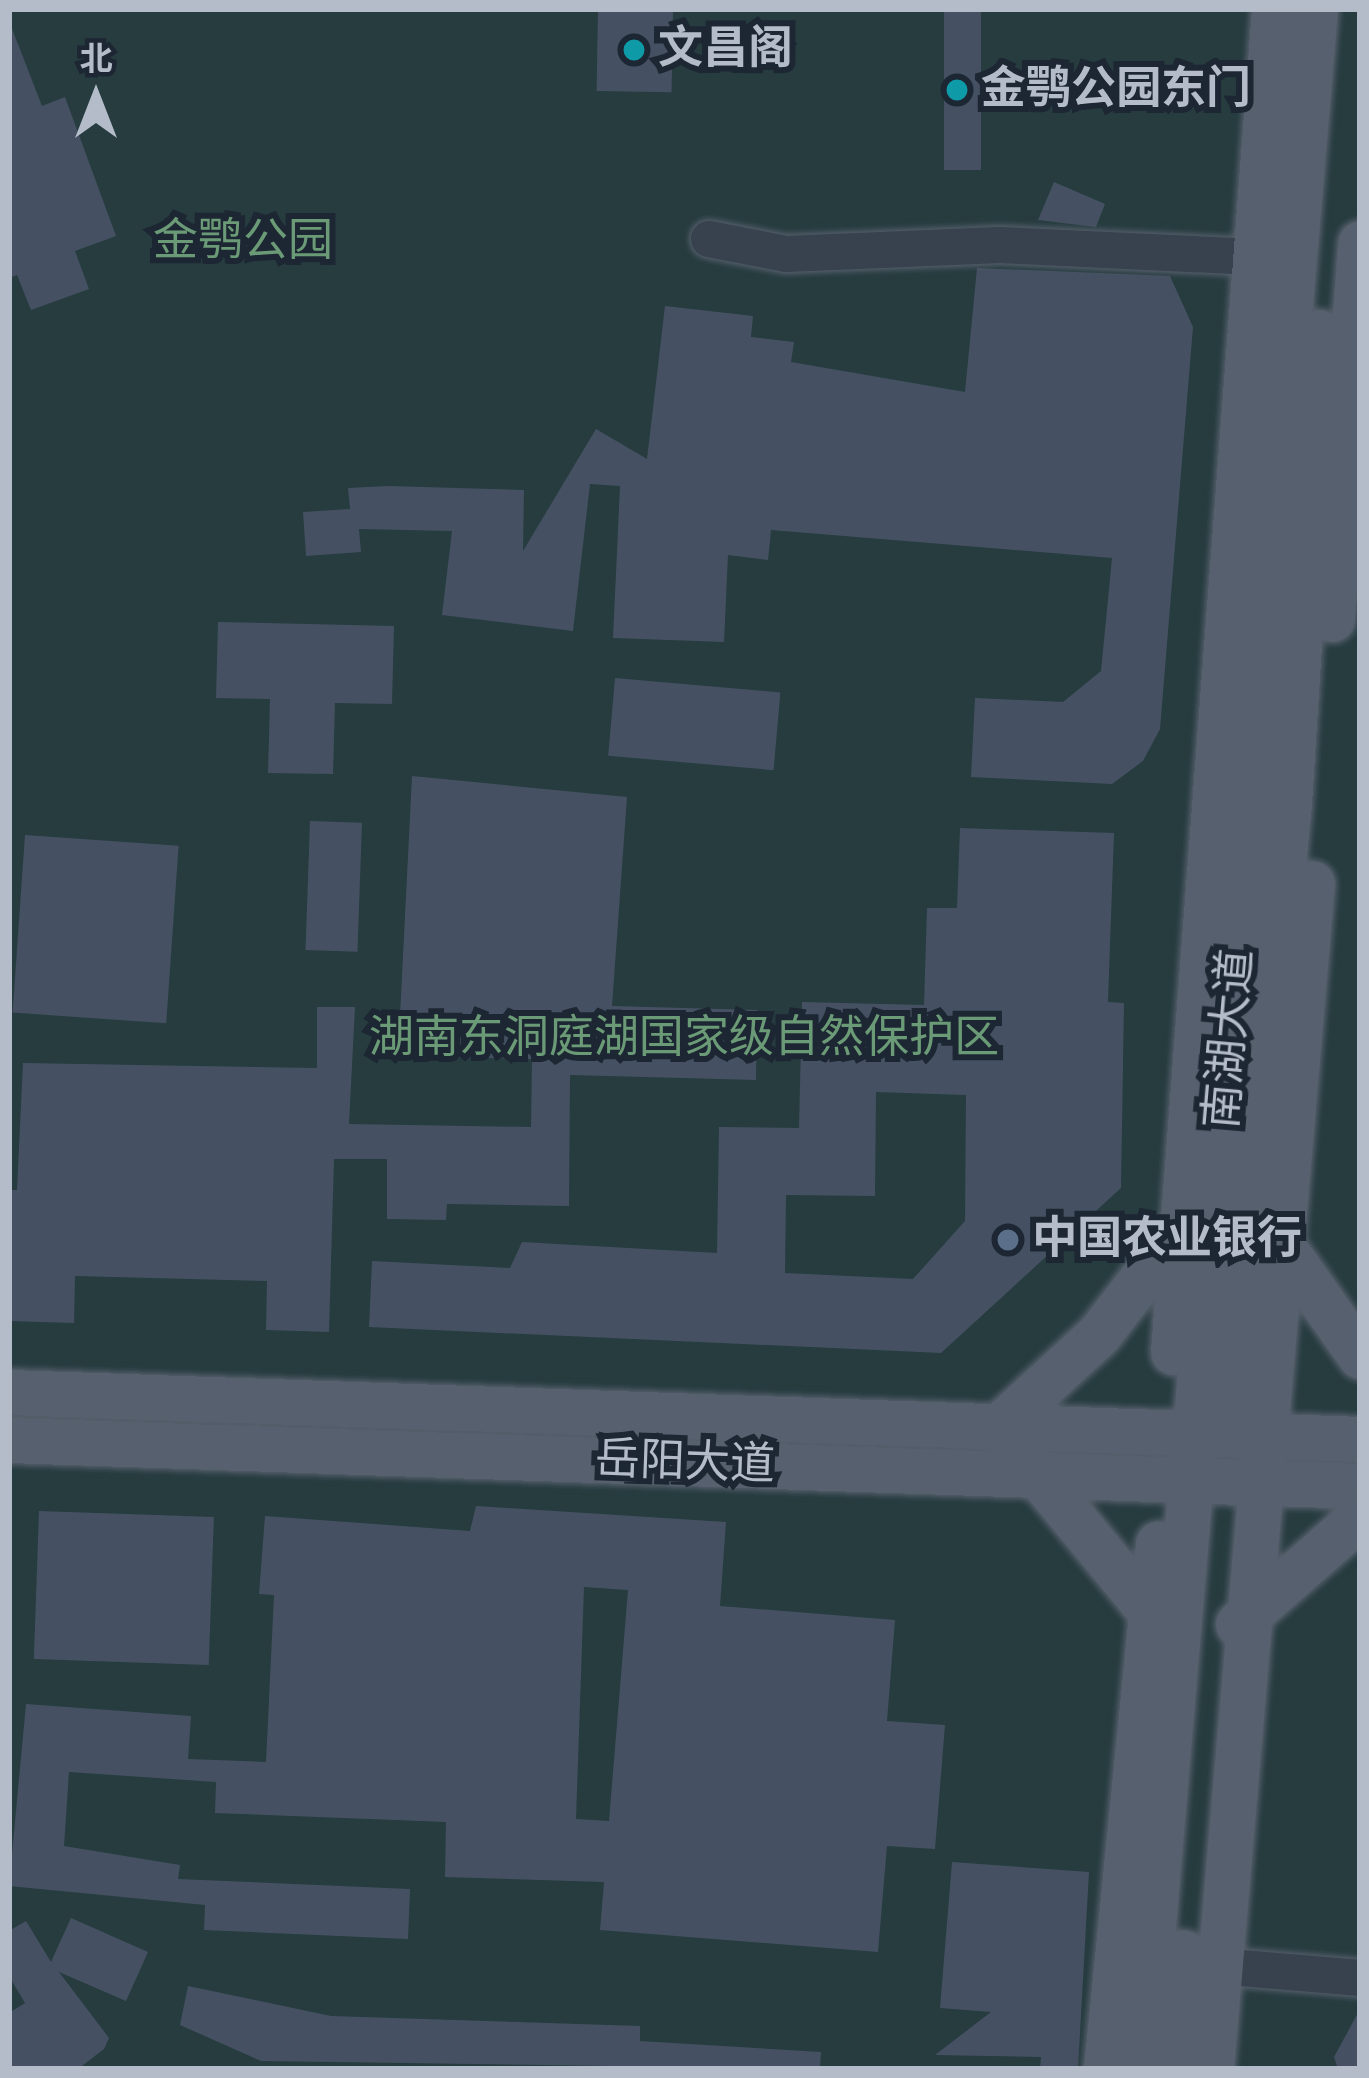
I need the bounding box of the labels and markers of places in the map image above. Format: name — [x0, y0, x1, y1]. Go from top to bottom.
place label: 文昌阁 — [658, 23, 793, 77]
marker: 文昌阁 — [621, 37, 647, 63]
place label: 金鹗公园东门 — [981, 63, 1251, 117]
marker: 金鹗公园东门 — [944, 77, 970, 103]
place label: 中国农业银行 — [1032, 1213, 1302, 1267]
marker: 中国农业银行 — [995, 1227, 1021, 1253]

